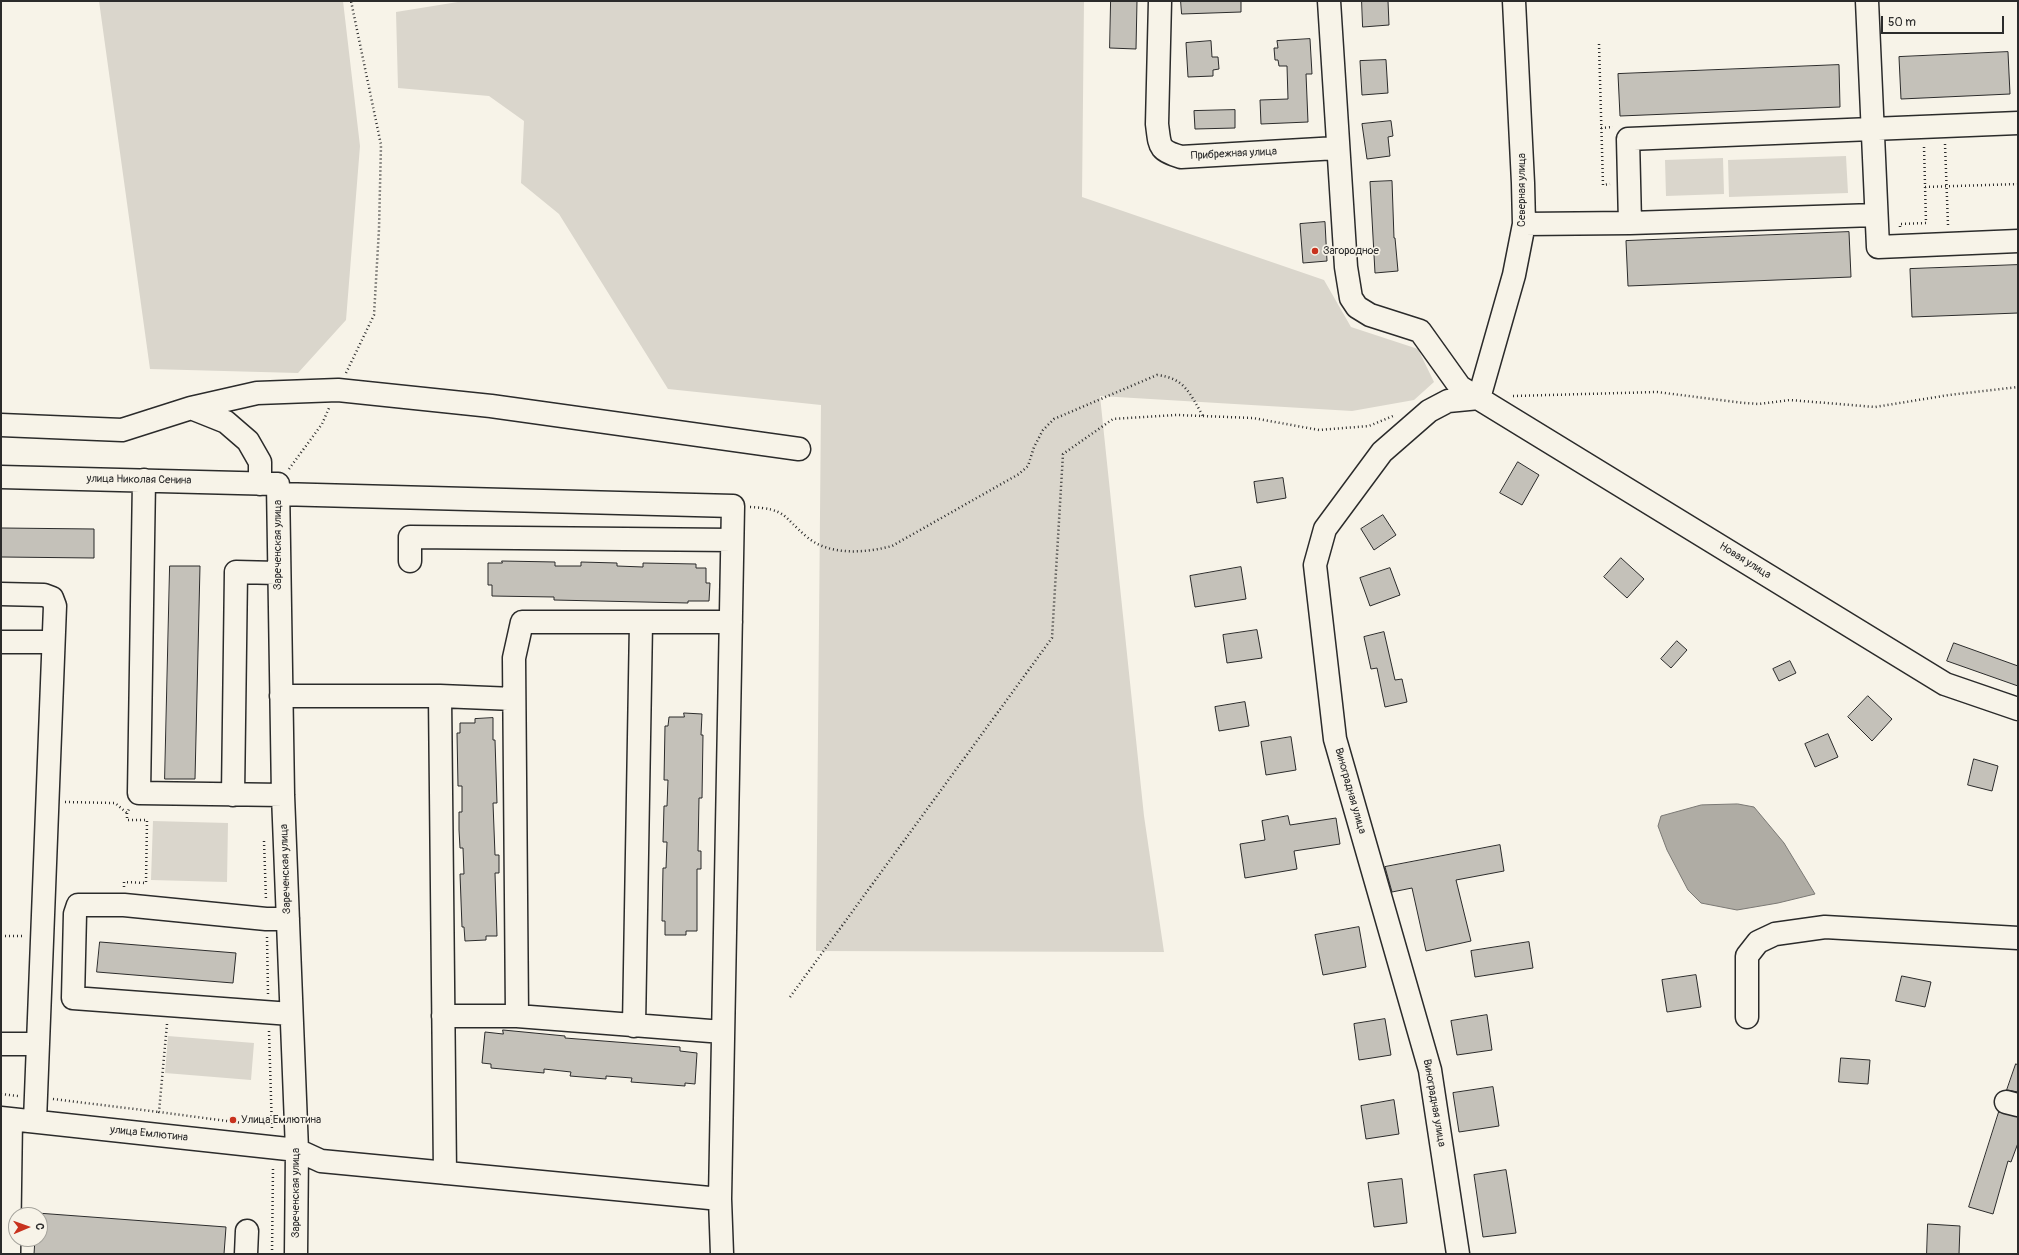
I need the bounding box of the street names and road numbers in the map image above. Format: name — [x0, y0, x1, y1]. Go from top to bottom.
street label: Прибрежная улица — [1191, 145, 1277, 163]
street label: Северная улица — [1515, 153, 1529, 227]
street label: улица Николая Сенина — [86, 472, 192, 488]
street label: Зареченская улица — [271, 500, 285, 590]
street label: Новая улица — [1717, 540, 1773, 582]
street label: Виноградная улица — [1331, 747, 1369, 835]
street label: Зареченская улица — [278, 824, 294, 914]
street label: Виноградная улица — [1420, 1058, 1448, 1148]
street label: улица Емлютина — [109, 1123, 189, 1145]
street label: Зареченская улица — [289, 1148, 303, 1238]

